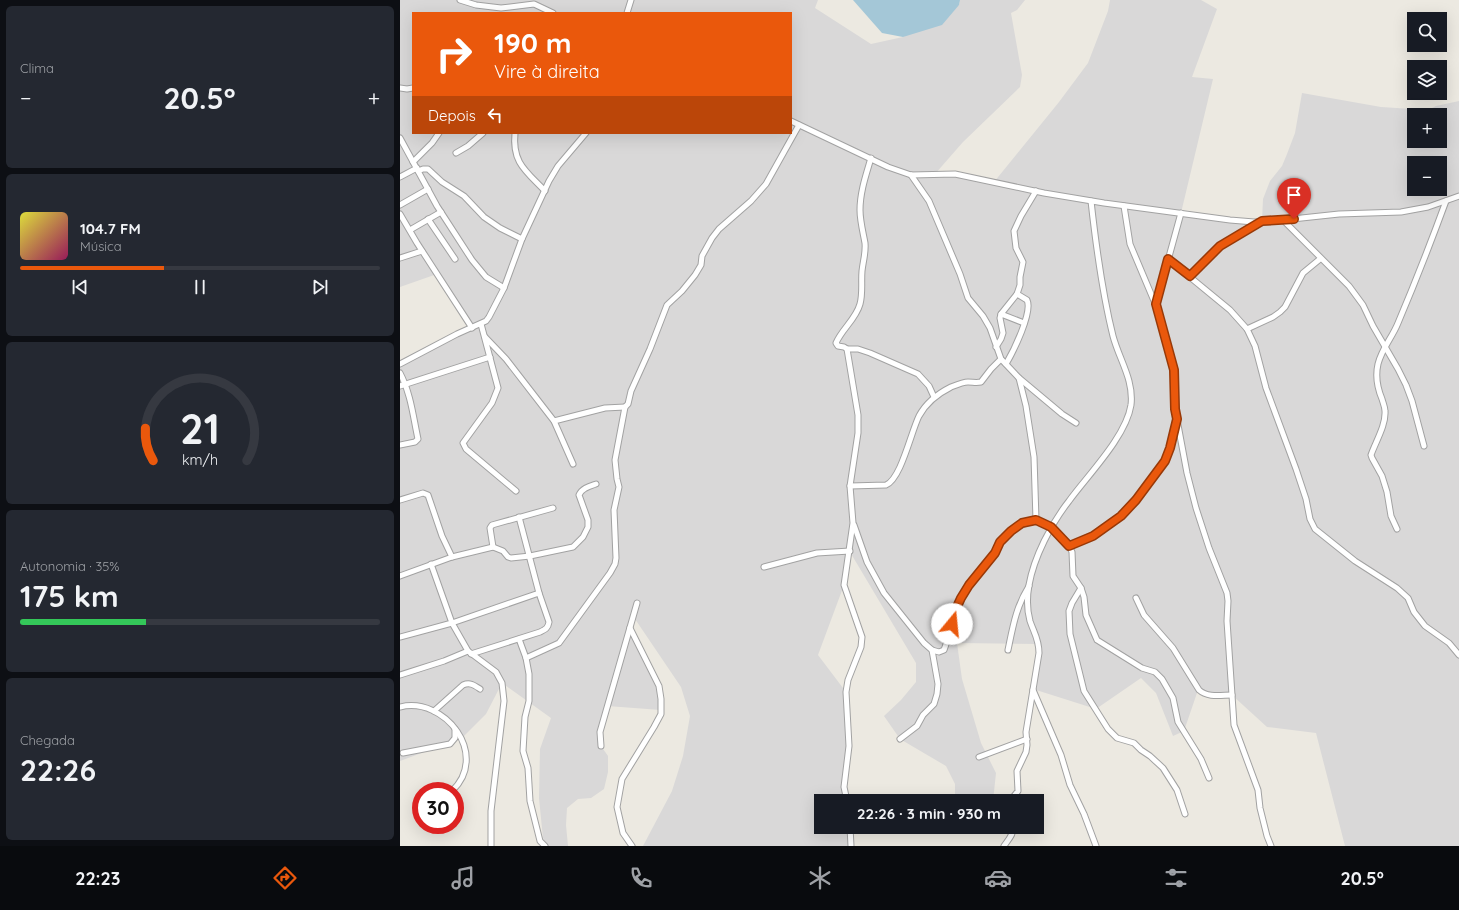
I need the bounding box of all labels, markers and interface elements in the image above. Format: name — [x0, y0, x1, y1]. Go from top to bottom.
map controls — [1407, 12, 1447, 196]
button: search — [1407, 12, 1447, 52]
text: 190 m — [494, 25, 572, 60]
icon: right — [428, 28, 480, 80]
text: Clima — [20, 60, 54, 76]
text: Vire à direita — [494, 60, 600, 83]
button: layers — [1407, 60, 1447, 100]
text: 20.5° — [164, 79, 236, 117]
text: − — [20, 84, 31, 112]
text: + — [368, 84, 380, 112]
icon: left — [484, 104, 506, 126]
text: Depois — [428, 106, 476, 125]
button: + — [1407, 108, 1447, 148]
button: − — [1407, 156, 1447, 196]
pin — [1277, 178, 1311, 219]
icon: arrive — [1283, 184, 1305, 206]
text: 104.7 FM — [80, 219, 141, 238]
text: Música — [80, 238, 122, 254]
icon: previous — [69, 276, 91, 298]
icon: pause — [189, 276, 211, 298]
icon: next — [309, 276, 331, 298]
text: 21 — [180, 402, 220, 454]
text: km/h — [182, 451, 218, 469]
text: Autonomia · 35% — [20, 558, 119, 574]
text: 175 km — [20, 577, 119, 615]
position arrow — [931, 603, 973, 645]
text: Chegada — [20, 732, 75, 748]
text: 22:26 — [20, 751, 96, 789]
speed limit sign: 30 — [412, 782, 464, 834]
text: 22:26 · 3 min · 930 m — [857, 804, 1001, 823]
icon: directions — [271, 864, 299, 892]
icon: music — [449, 864, 477, 892]
icon: phone — [627, 864, 655, 892]
icon: climate — [806, 864, 834, 892]
icon: car — [984, 864, 1012, 892]
icon: filters — [1162, 864, 1190, 892]
text: 22:23 — [75, 867, 120, 890]
text: 20.5° — [1341, 867, 1384, 890]

